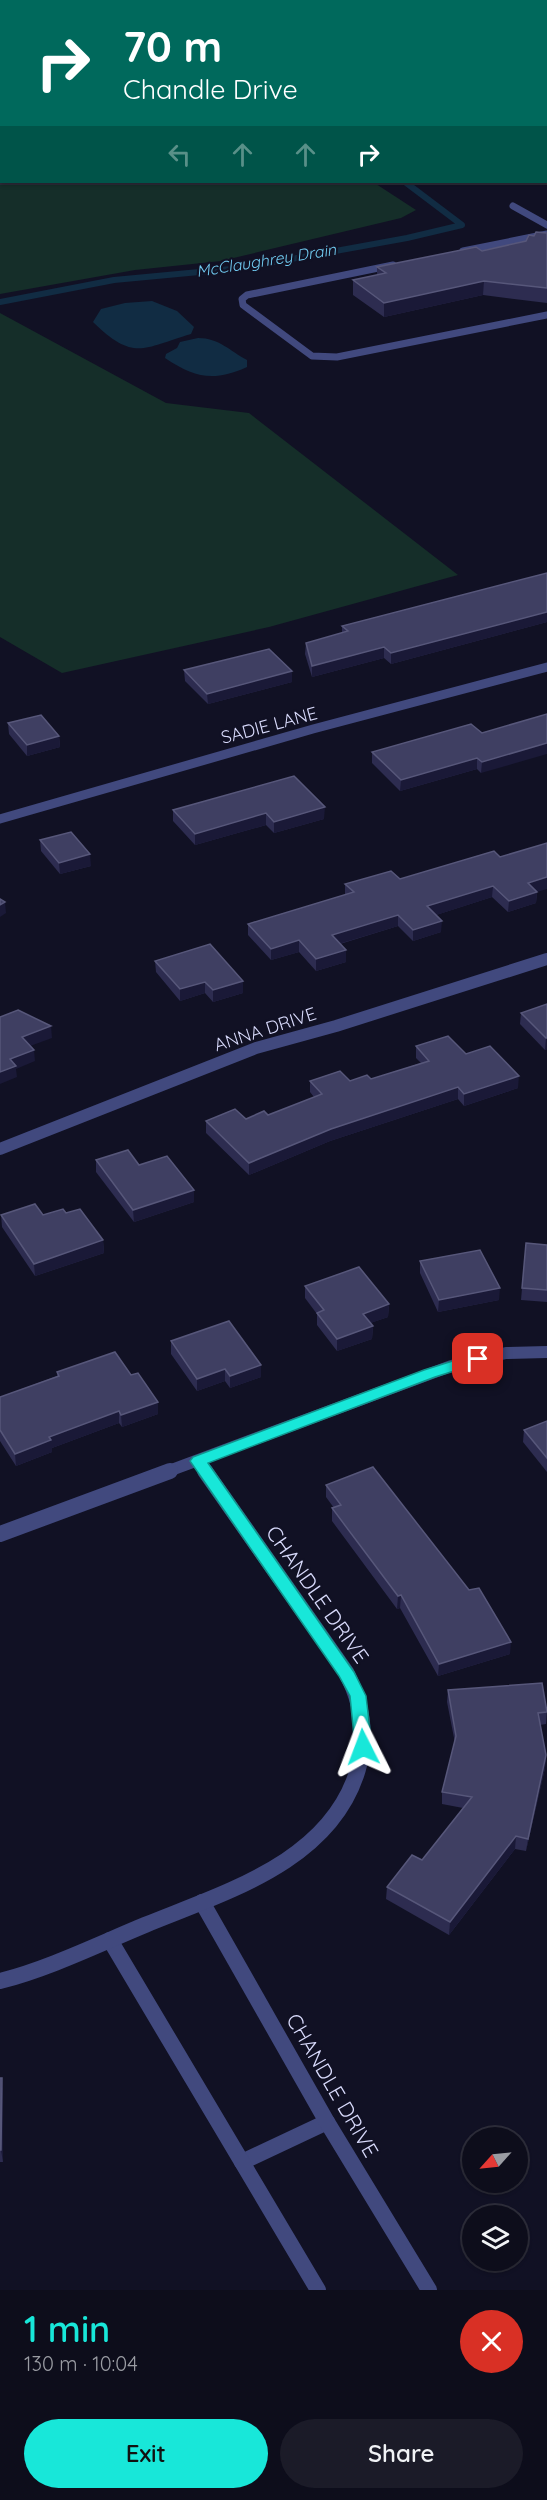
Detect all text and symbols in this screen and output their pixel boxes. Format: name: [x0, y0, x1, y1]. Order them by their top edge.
text: 70 m: [123, 20, 222, 73]
icon: right: [24, 24, 102, 102]
text: Chandle Drive: [123, 72, 298, 106]
icon: left: [163, 138, 196, 171]
icon: ahead: [226, 138, 259, 171]
icon: ahead: [289, 138, 322, 171]
icon: right: [352, 138, 385, 171]
water label: McClaughrey Drain: [195, 239, 338, 281]
street label: SADIE LANE: [218, 701, 320, 749]
street label: ANNA DRIVE: [211, 1002, 319, 1056]
pin: [452, 1333, 503, 1384]
icon: arrive: [461, 1342, 494, 1375]
street label: CHANDLE DRIVE: [261, 1520, 375, 1668]
position arrow: [331, 1715, 395, 1779]
street label: CHANDLE DRIVE: [281, 2008, 385, 2162]
north arrow: [462, 2127, 528, 2193]
map controls: [462, 2127, 528, 2271]
button: layers: [462, 2205, 528, 2271]
text: 1 min: [24, 2306, 110, 2351]
button: close: [460, 2310, 523, 2373]
text: 130 m · 10:04: [24, 2351, 138, 2376]
button: Exit: [24, 2419, 268, 2488]
button: Share: [280, 2419, 523, 2488]

